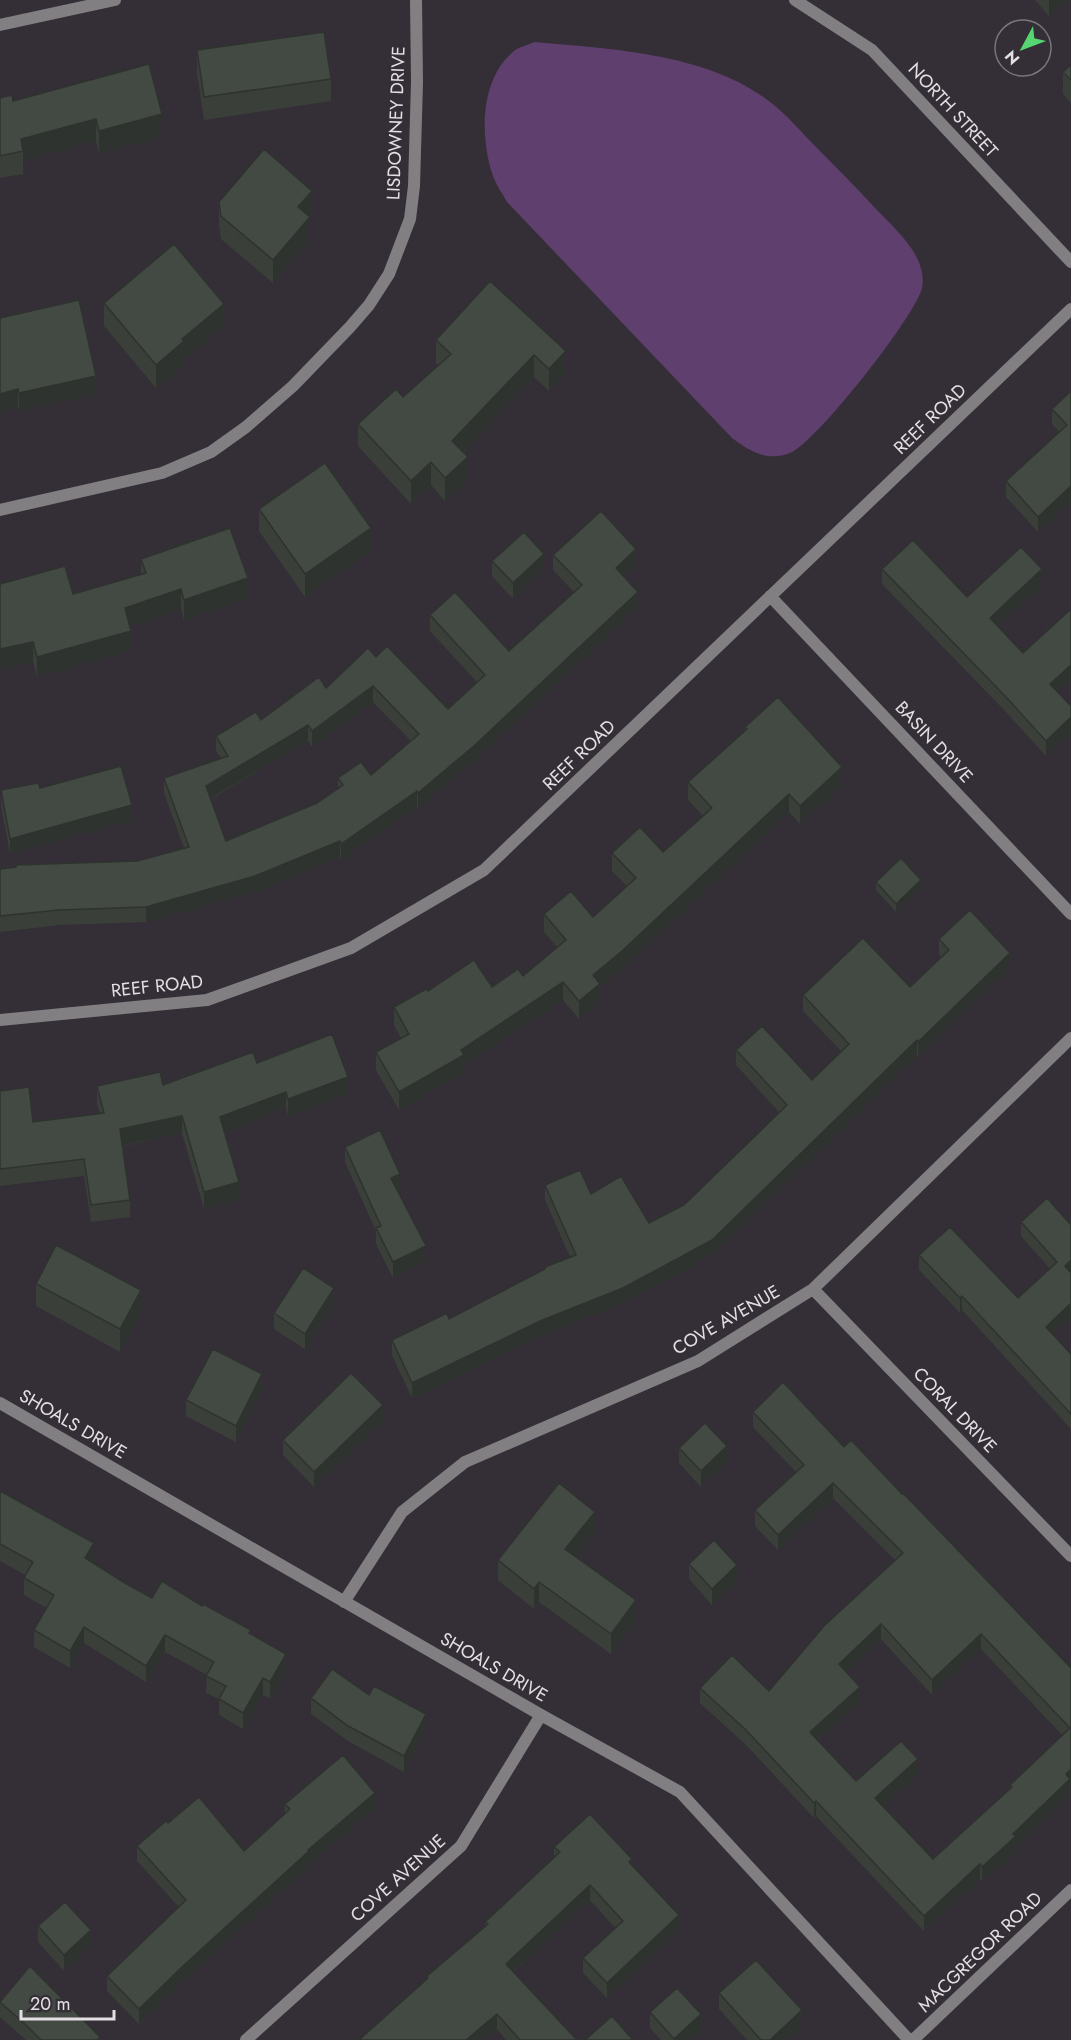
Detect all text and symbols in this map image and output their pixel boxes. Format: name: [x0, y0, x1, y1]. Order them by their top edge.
north arrow: [993, 18, 1053, 78]
text: N: [999, 45, 1025, 70]
street label: LISDOWNEY DRIVE: [380, 46, 412, 200]
street label: NORTH STREET: [902, 57, 1004, 164]
street label: REEF ROAD: [888, 378, 972, 460]
street label: BASIN DRIVE: [889, 695, 979, 789]
street label: REEF ROAD: [537, 714, 621, 796]
street label: REEF ROAD: [110, 968, 204, 1004]
street label: COVE AVENUE: [667, 1279, 785, 1361]
street label: CORAL DRIVE: [907, 1361, 1003, 1459]
street label: SHOALS DRIVE: [14, 1383, 132, 1465]
street label: SHOALS DRIVE: [435, 1626, 553, 1708]
street label: COVE AVENUE: [345, 1828, 451, 1928]
street label: MACGREGOR ROAD: [912, 1886, 1048, 2018]
scale bar: [21, 1983, 114, 2021]
text: 20 m: [30, 1991, 70, 2017]

